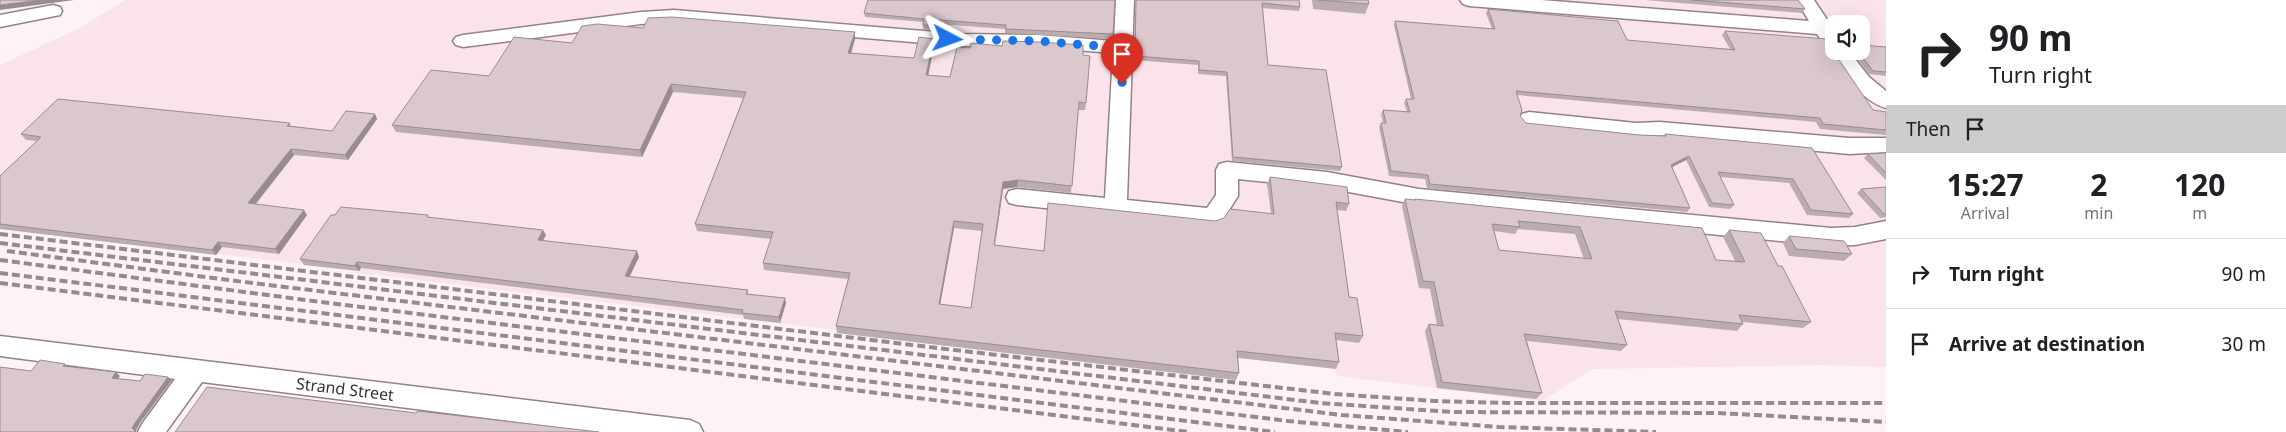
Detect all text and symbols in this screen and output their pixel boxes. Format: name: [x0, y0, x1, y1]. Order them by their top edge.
position arrow: [921, 12, 973, 64]
text: 90 m: [1989, 14, 2072, 61]
map controls: [1825, 15, 1870, 60]
button: sound: [1825, 15, 1870, 60]
icon: right: [1906, 20, 1971, 85]
pin: [1101, 33, 1143, 84]
icon: arrive: [1108, 40, 1136, 68]
text: Turn right: [1989, 59, 2092, 89]
icon: arrive: [1961, 115, 1989, 143]
text: Then: [1906, 116, 1951, 142]
text: 15:27: [1947, 164, 2024, 205]
text: 2: [2090, 164, 2107, 205]
text: 120: [2174, 164, 2225, 205]
text: Arrival: [1961, 202, 2010, 224]
text: min: [2084, 202, 2113, 224]
text: m: [2192, 202, 2207, 224]
icon: right: [1906, 260, 1934, 288]
text: Turn right: [1949, 261, 2044, 287]
text: 90 m: [2222, 261, 2266, 287]
icon: arrive: [1906, 330, 1934, 358]
text: Arrive at destination: [1949, 331, 2145, 357]
text: 30 m: [2222, 331, 2266, 357]
street label: Strand Street: [295, 372, 395, 406]

